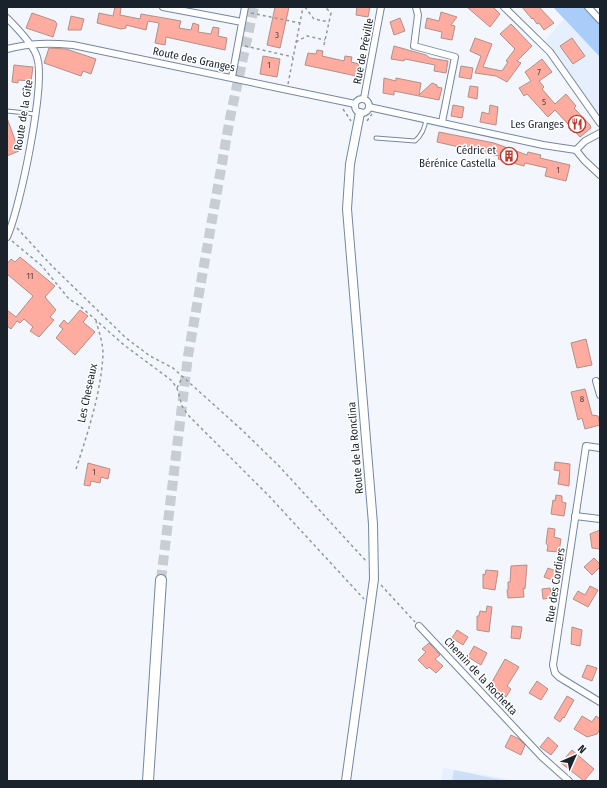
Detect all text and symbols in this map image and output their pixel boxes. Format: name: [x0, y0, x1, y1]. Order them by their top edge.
street label: Rue de Préville: [351, 17, 376, 85]
house number: 3: [275, 30, 279, 40]
street label: Route des Granges: [152, 44, 236, 75]
house number: 1: [267, 60, 271, 70]
house number: 7: [537, 67, 541, 77]
street label: Route de la Gîte: [11, 79, 36, 151]
house number: 5: [542, 97, 546, 107]
restaurant icon: Les Granges: [567, 114, 587, 134]
place label: Les Granges: [511, 118, 564, 131]
place label: Cédric et Bérénice Castella: [419, 144, 496, 170]
building icon: Cédric et Bérénice Castella: [499, 146, 519, 166]
house number: 1: [556, 165, 560, 175]
house number: 11: [27, 271, 33, 281]
street label: Les Cheseaux: [75, 362, 100, 424]
house number: 8: [580, 394, 585, 404]
street label: Route de la Ronclina: [345, 401, 366, 495]
house number: 1: [92, 467, 96, 477]
street label: Rue des Cordiers: [543, 546, 568, 623]
street label: Chemin de la Rochetta: [441, 635, 520, 718]
north arrow: [555, 736, 595, 776]
text: N: [575, 742, 589, 756]

